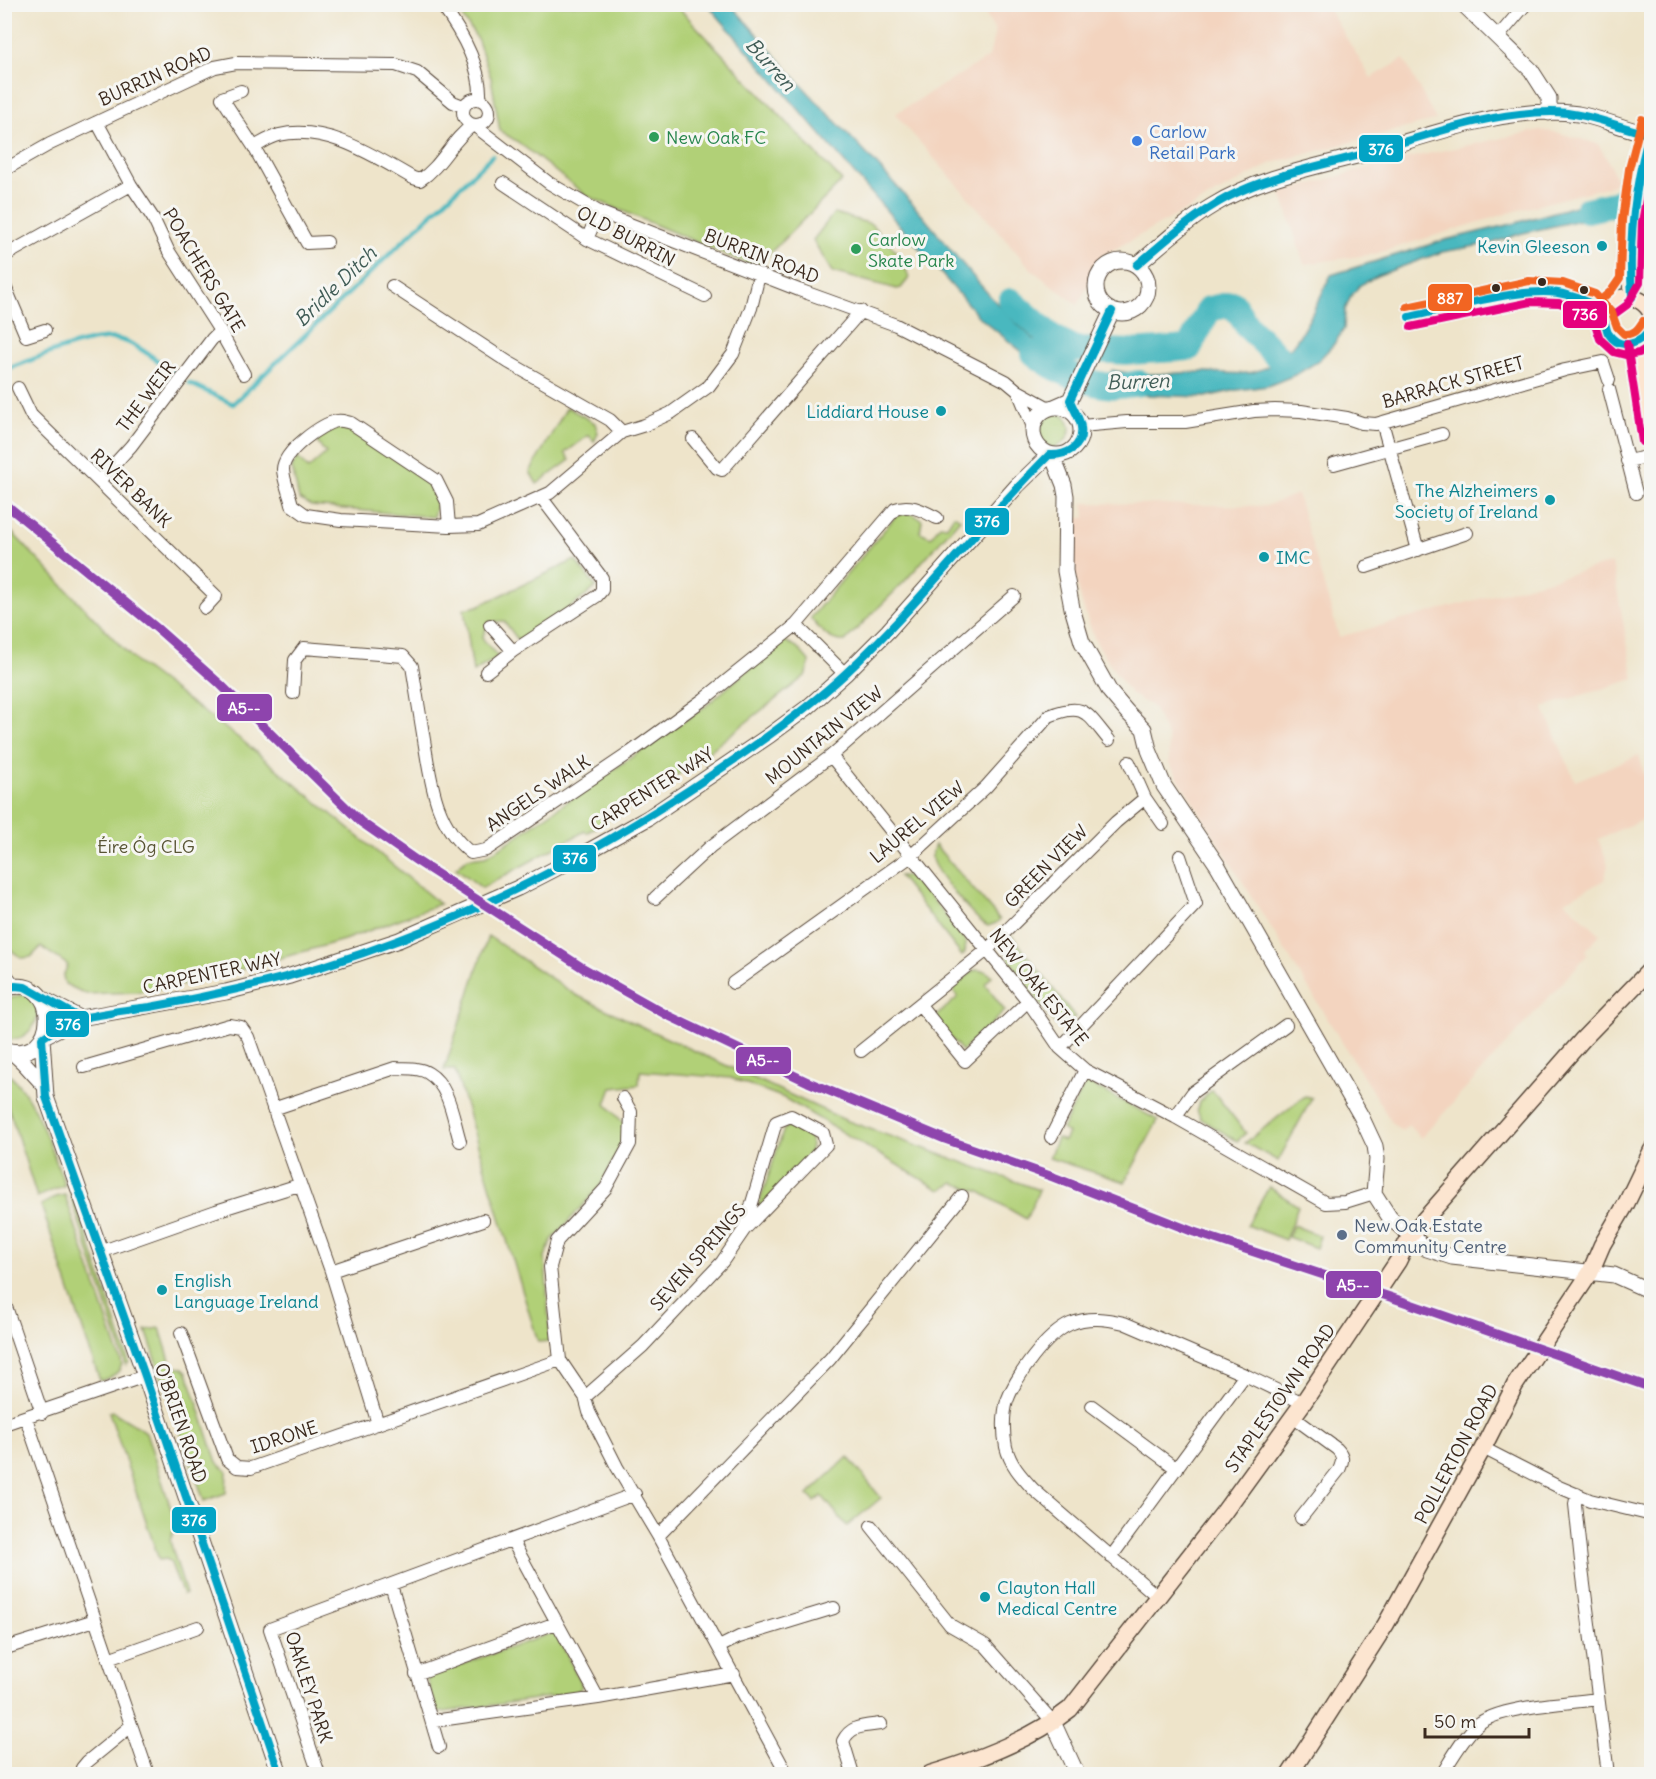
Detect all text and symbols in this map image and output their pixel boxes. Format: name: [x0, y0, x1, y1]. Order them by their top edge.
water label: Burren: [741, 32, 802, 96]
street label: BURRIN ROAD: [95, 41, 215, 111]
place label: Carlow Retail Park: [1149, 120, 1236, 164]
place label: New Oak FC: [666, 126, 766, 149]
marker: New Oak FC: [647, 130, 661, 144]
marker: Carlow Retail Park: [1130, 134, 1144, 148]
line badge: 376: [1358, 134, 1404, 163]
text: 376: [1368, 139, 1394, 159]
street label: OLD BURRIN: [573, 200, 679, 272]
street label: POACHERS GATE: [158, 204, 250, 336]
street label: BURRIN ROAD: [701, 224, 823, 288]
place label: Carlow Skate Park: [868, 228, 954, 272]
place label: Kevin Gleeson: [1477, 235, 1590, 258]
marker: Kevin Gleeson: [1595, 239, 1609, 253]
water label: Bridle Ditch: [289, 240, 382, 331]
marker: Carlow Skate Park: [849, 242, 863, 256]
unlabelled marker: [1536, 276, 1548, 288]
unlabelled marker: [1490, 282, 1502, 294]
line badge: 887: [1427, 283, 1473, 312]
unlabelled marker: [1578, 284, 1590, 296]
text: 887: [1437, 288, 1463, 308]
line badge: 736: [1562, 300, 1608, 329]
text: 736: [1572, 304, 1598, 324]
street label: BARRACK STREET: [1379, 351, 1527, 413]
street label: THE WEIR: [112, 356, 180, 436]
water label: Burren: [1106, 367, 1170, 395]
place label: Liddiard House: [806, 400, 929, 423]
marker: Liddiard House: [934, 404, 948, 418]
street label: RIVER BANK: [86, 444, 176, 532]
place label: The Alzheimers Society of Ireland: [1395, 479, 1538, 523]
marker: The Alzheimers Society of Ireland: [1543, 493, 1557, 507]
line badge: 376: [964, 507, 1010, 536]
text: 376: [974, 511, 1000, 531]
place label: IMC: [1276, 546, 1310, 569]
marker: IMC: [1257, 550, 1271, 564]
street label: MOUNTAIN VIEW: [761, 681, 887, 789]
line badge: A5--: [216, 693, 273, 722]
text: A5--: [227, 698, 261, 718]
street label: CARPENTER WAY: [586, 742, 718, 836]
street label: ANGELS WALK: [482, 750, 594, 836]
street label: LAUREL VIEW: [865, 776, 969, 868]
street label: GREEN VIEW: [1000, 820, 1092, 912]
park label: Éire Óg CLG: [97, 835, 195, 858]
line badge: 376: [552, 844, 597, 873]
text: 376: [562, 848, 588, 868]
street label: NEW OAK ESTATE: [985, 924, 1093, 1050]
street label: CARPENTER WAY: [141, 947, 283, 999]
line badge: 376: [45, 1010, 90, 1038]
text: 376: [55, 1014, 81, 1034]
line badge: A5--: [735, 1046, 792, 1075]
text: A5--: [746, 1050, 780, 1070]
street label: SEVEN SPRINGS: [645, 1199, 751, 1315]
place label: New Oak Estate Community Centre: [1354, 1214, 1507, 1258]
marker: New Oak Estate Community Centre: [1335, 1228, 1349, 1242]
place label: English Language Ireland: [174, 1269, 319, 1313]
line badge: A5--: [1325, 1270, 1382, 1299]
text: A5--: [1336, 1275, 1370, 1295]
marker: English Language Ireland: [155, 1283, 169, 1297]
street label: STAPLESTOWN ROAD: [1220, 1319, 1340, 1477]
street label: O'BRIEN ROAD: [150, 1360, 212, 1486]
street label: POLLERTON ROAD: [1409, 1380, 1503, 1528]
street label: IDRONE: [248, 1415, 320, 1459]
line badge: 376: [171, 1506, 217, 1534]
text: 376: [181, 1510, 207, 1530]
place label: Clayton Hall Medical Centre: [997, 1576, 1117, 1620]
marker: Clayton Hall Medical Centre: [978, 1590, 992, 1604]
street label: OAKLEY PARK: [280, 1628, 338, 1746]
scale bar: [1425, 1701, 1528, 1739]
text: 50 m: [1434, 1710, 1476, 1733]

